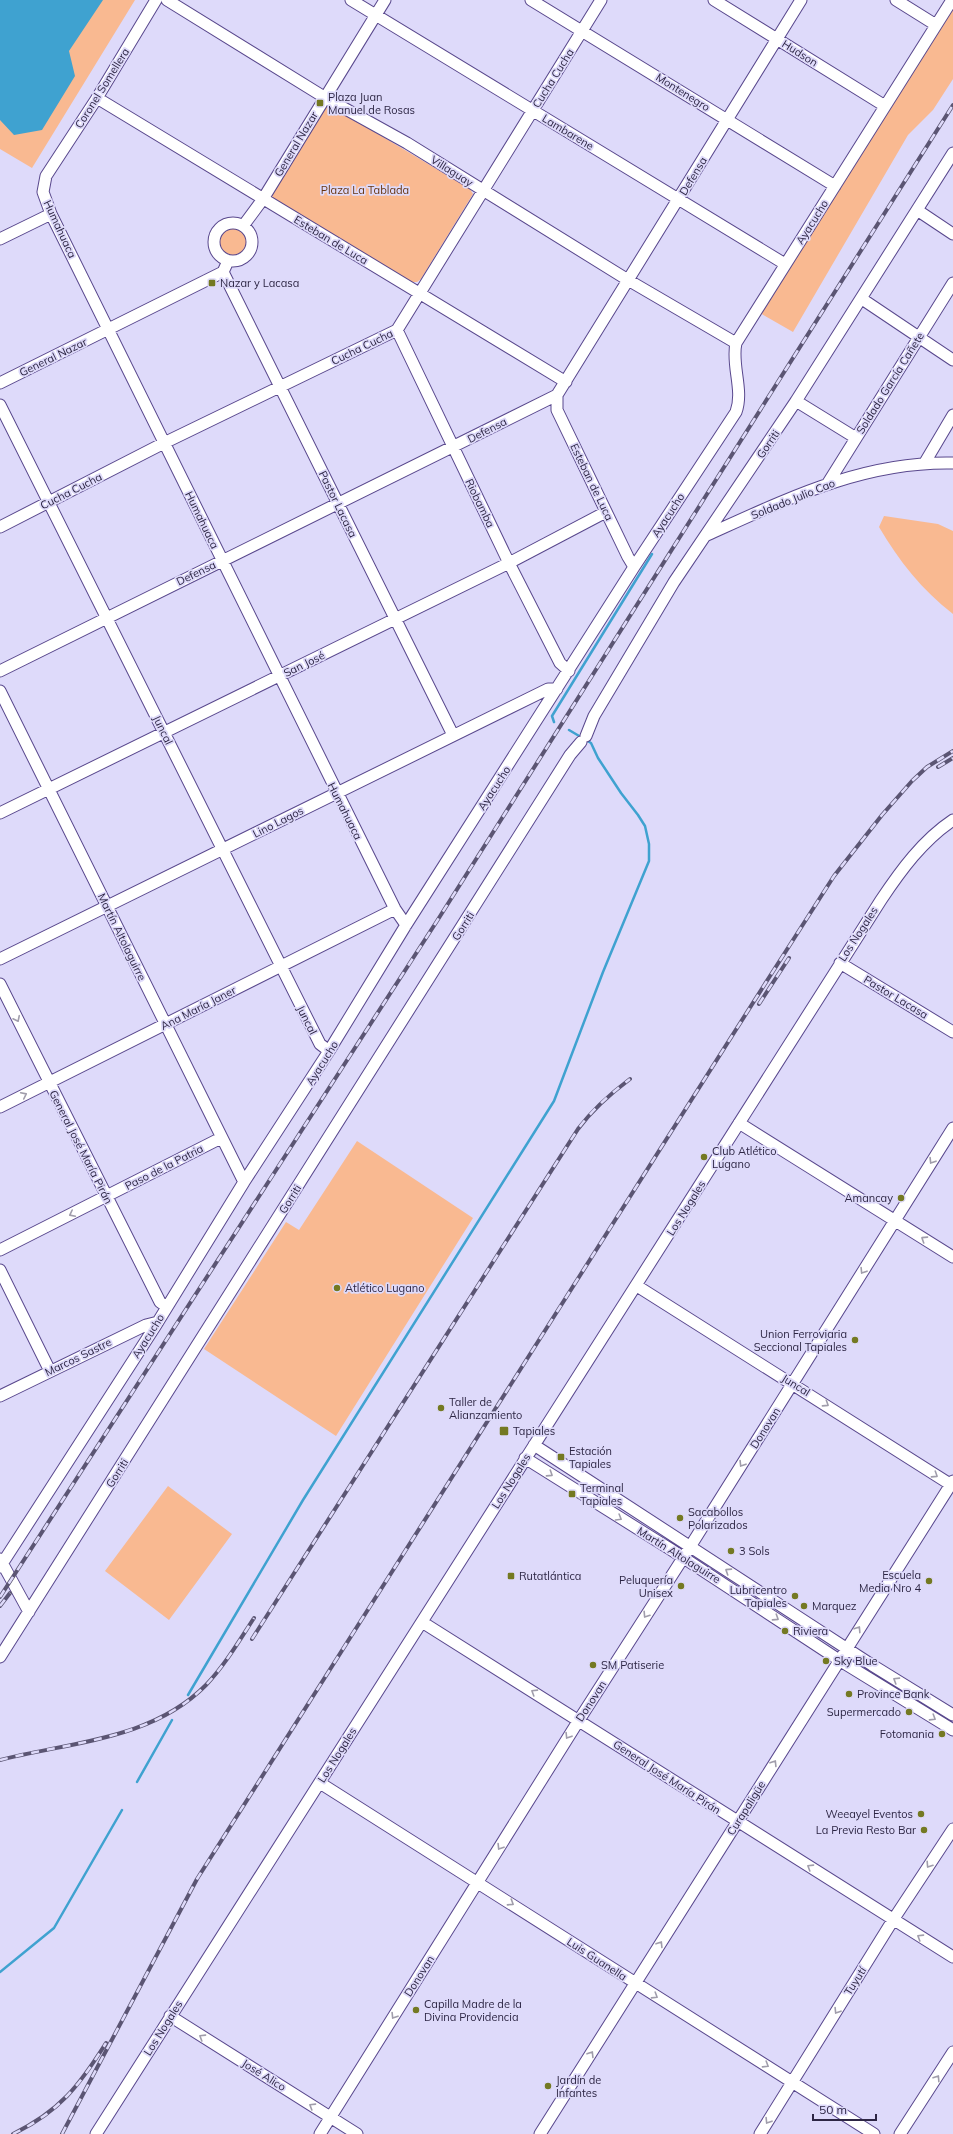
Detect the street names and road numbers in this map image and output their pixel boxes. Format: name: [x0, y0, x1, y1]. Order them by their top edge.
street label: Hudson: [780, 37, 820, 69]
street label: Coronel Somellera: [72, 45, 132, 131]
street label: Cucha Cucha: [529, 46, 577, 110]
street label: Montenegro: [653, 70, 713, 114]
street label: General Nazar: [271, 109, 321, 179]
street label: Lambarene: [540, 111, 596, 153]
street label: Villaguay: [428, 152, 476, 190]
street label: Defensa: [676, 154, 710, 198]
street label: Ayacucho: [793, 197, 831, 247]
street label: Humahuaca: [40, 198, 80, 260]
street label: Esteban de Luca: [291, 212, 371, 268]
street label: Cucha Cucha: [329, 326, 395, 368]
street label: Soldado García Cañete: [853, 330, 927, 436]
street label: General Nazar: [17, 335, 89, 379]
street label: Defensa: [465, 414, 509, 446]
street label: Gorriti: [753, 427, 783, 461]
street label: Esteban de Luca: [567, 441, 617, 523]
street label: Pastor Lacasa: [316, 468, 360, 540]
street label: Cucha Cucha: [38, 469, 104, 513]
street label: Riobamba: [462, 476, 498, 530]
street label: Soldado Julio Cao: [749, 476, 837, 522]
street label: Humahuaca: [182, 489, 222, 551]
street label: Ayacucho: [648, 490, 688, 540]
street label: Defensa: [174, 557, 218, 589]
street label: San José: [281, 648, 327, 680]
street label: Juncal: [150, 713, 176, 747]
street label: Ayacucho: [474, 763, 514, 813]
street label: Humahuaca: [325, 780, 365, 842]
street label: Lino Lagos: [250, 803, 306, 841]
street label: Martín Altolaguirre: [95, 891, 149, 983]
street label: Los Nogales: [835, 904, 881, 964]
street label: Gorriti: [449, 909, 477, 943]
street label: Pastor Lacasa: [861, 972, 931, 1022]
street label: Ana María Janer: [158, 983, 238, 1033]
street label: Juncal: [294, 1003, 320, 1037]
street label: Ayacucho: [303, 1038, 341, 1088]
street label: General José María Pirán: [46, 1088, 116, 1206]
street label: Paso de la Patria: [122, 1141, 206, 1193]
street label: Los Nogales: [664, 1178, 708, 1238]
street label: Gorriti: [276, 1182, 304, 1216]
street label: Ayacucho: [129, 1311, 167, 1361]
street label: Marcos Sastre: [42, 1335, 114, 1379]
street label: Juncal: [779, 1371, 813, 1399]
street label: Donovan: [747, 1405, 783, 1451]
street label: Los Nogales: [489, 1451, 533, 1511]
street label: Gorriti: [103, 1456, 131, 1490]
street label: Martín Altolaguirre: [635, 1524, 723, 1586]
street label: Donovan: [573, 1678, 609, 1724]
street label: Los Nogales: [315, 1725, 359, 1785]
street label: General José María Pirán: [611, 1737, 723, 1817]
street label: Curapaligüe: [724, 1778, 768, 1838]
street label: Luis Guanella: [564, 1934, 630, 1984]
street label: Donovan: [401, 1953, 437, 1999]
street label: Tuyutí: [841, 1963, 870, 1998]
street label: Los Nogales: [141, 1998, 185, 2058]
street label: José Alico: [239, 2056, 289, 2094]

